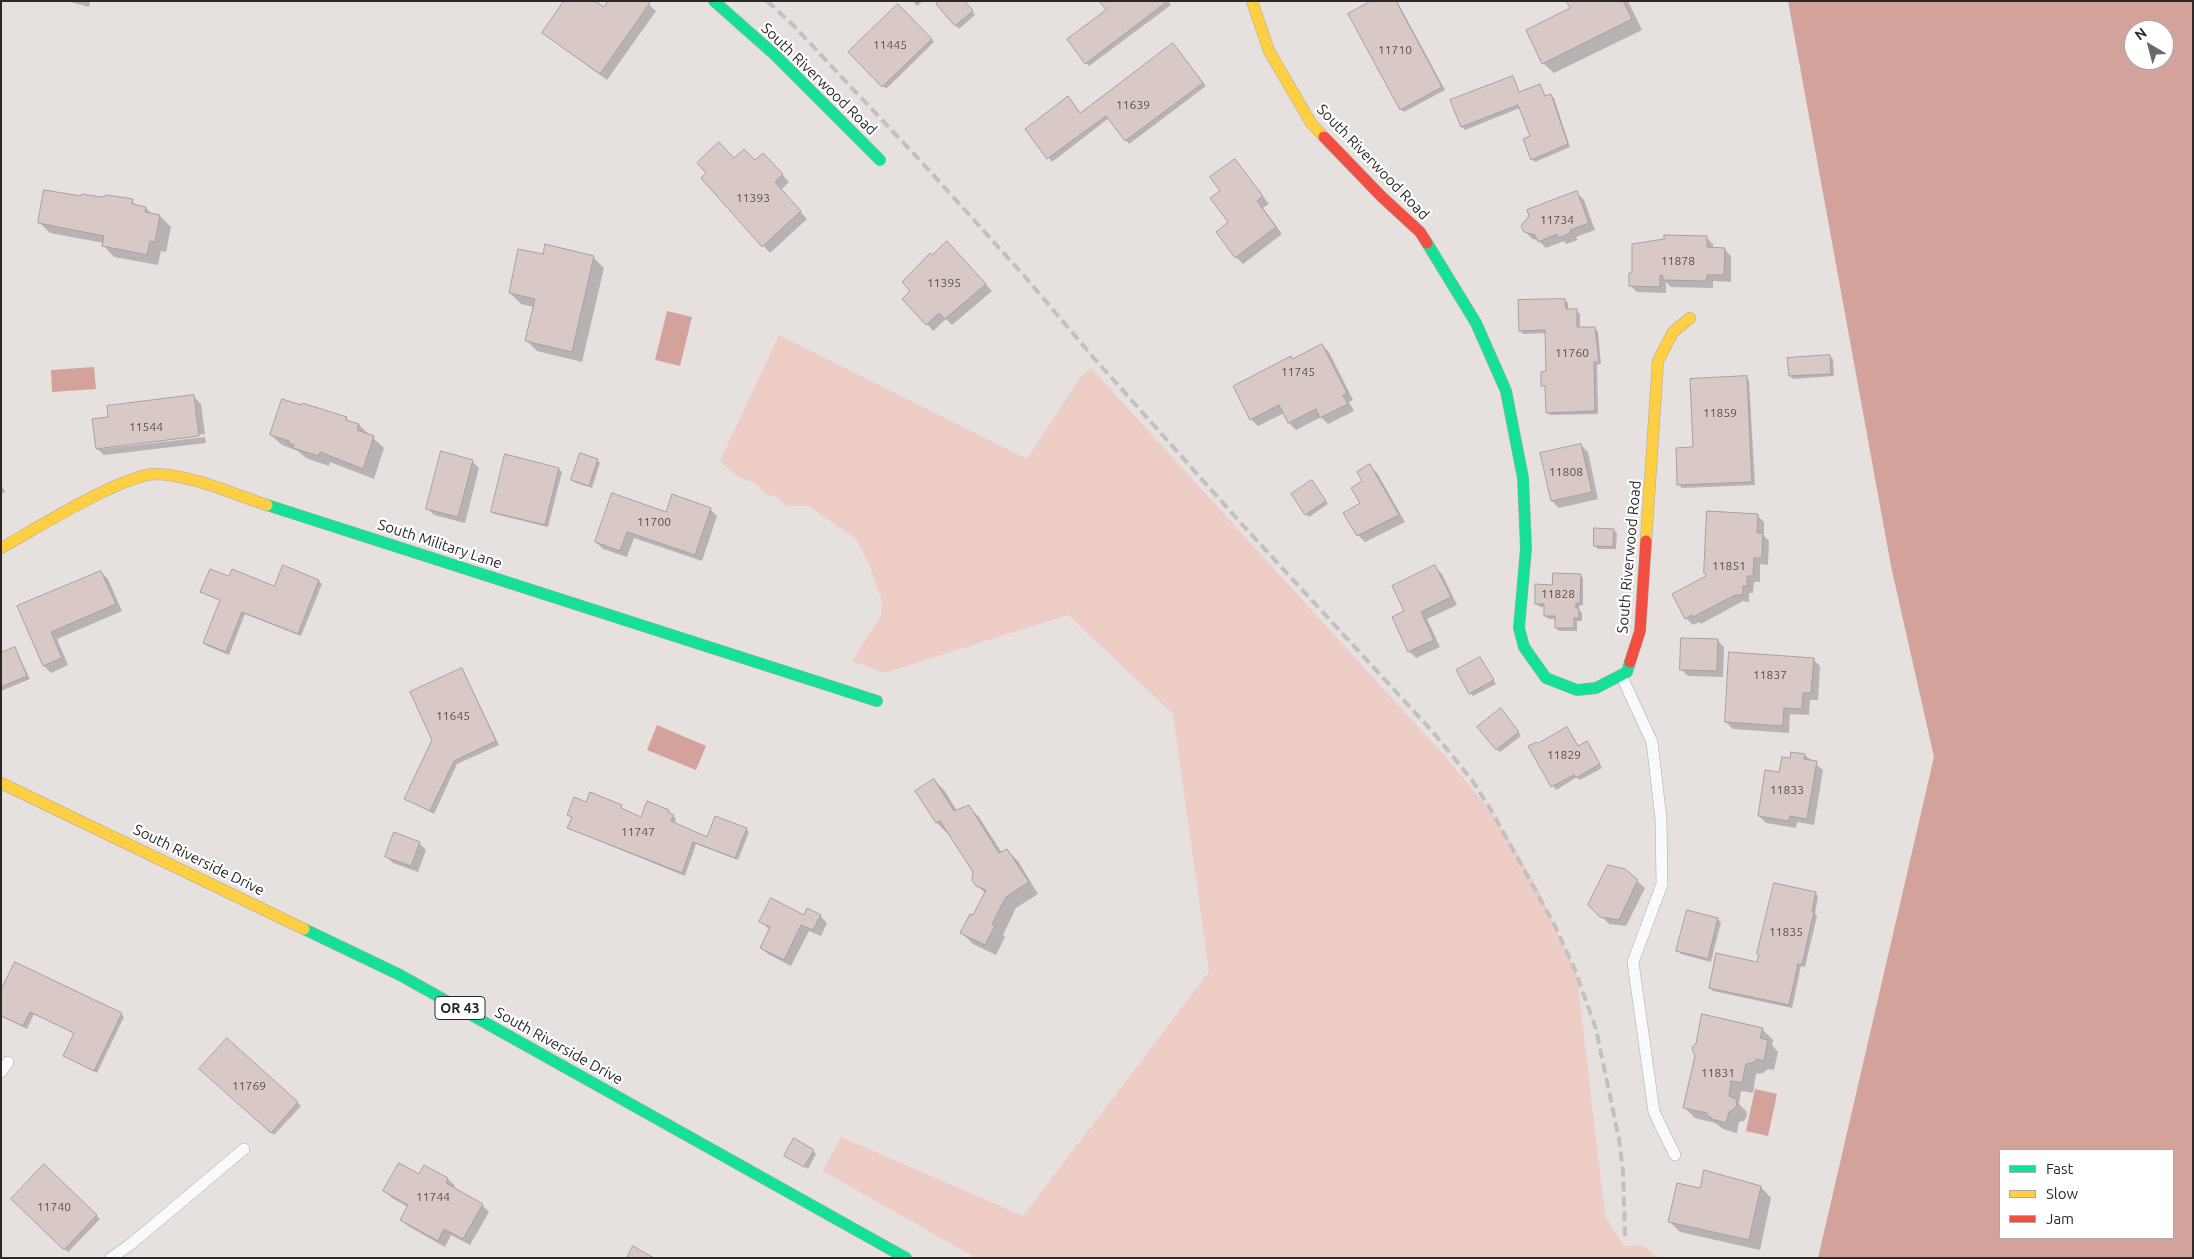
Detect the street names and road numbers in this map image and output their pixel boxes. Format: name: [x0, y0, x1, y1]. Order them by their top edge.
street label: South Riverwood Road: [758, 19, 880, 139]
street label: South Riverwood Road: [1313, 101, 1433, 223]
street label: South Riverwood Road: [1613, 480, 1645, 634]
street label: South Military Lane: [375, 515, 505, 573]
street label: South Riverside Drive: [131, 820, 267, 900]
road number: OR 43: [435, 996, 485, 1020]
street label: South Riverside Drive: [492, 1003, 626, 1089]

